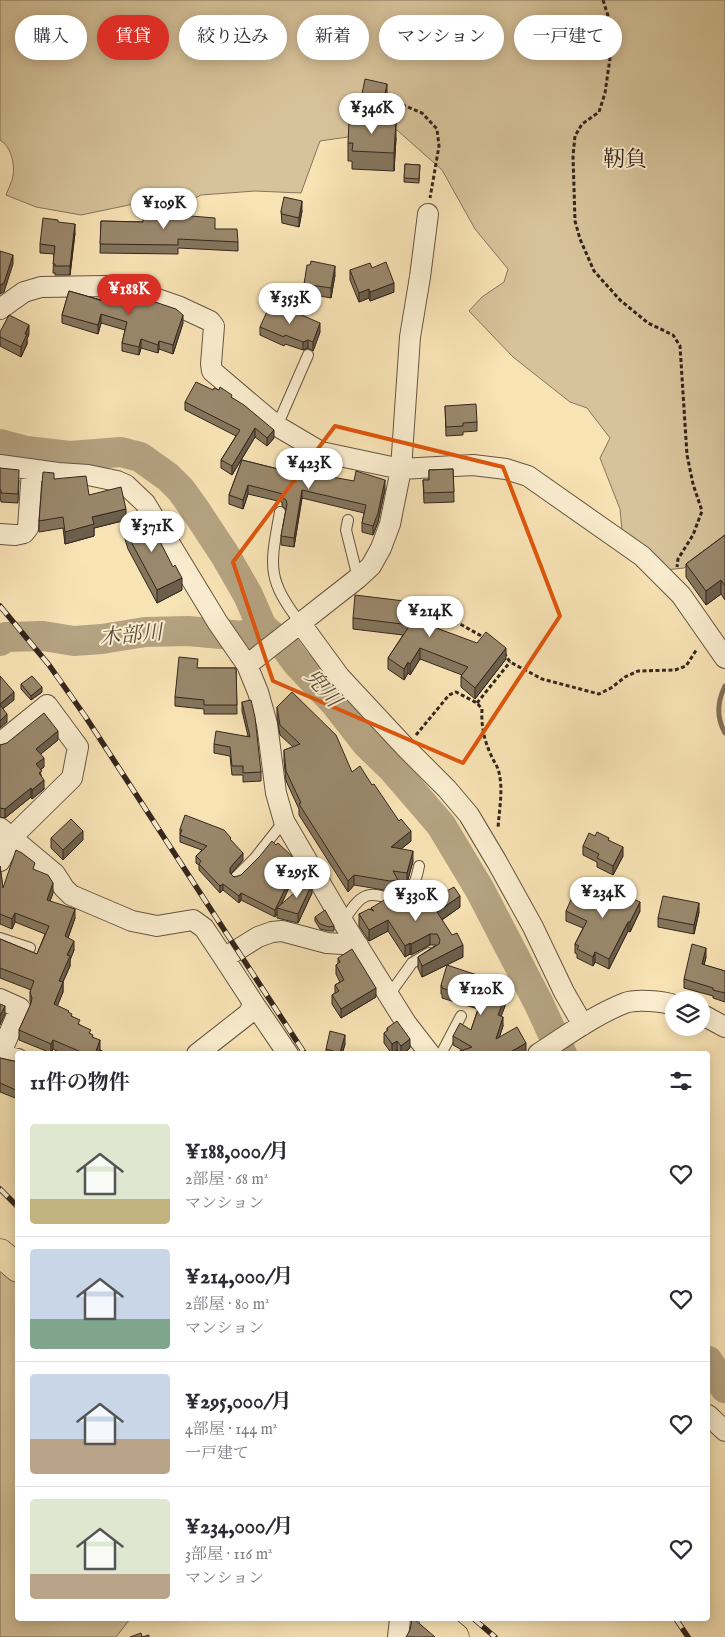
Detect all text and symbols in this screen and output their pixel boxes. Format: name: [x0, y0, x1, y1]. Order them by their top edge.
chip: 購入: [15, 15, 87, 60]
chip: 賃貸: [97, 15, 169, 60]
chip: 絞り込み: [179, 15, 287, 60]
chip: 新着: [297, 15, 369, 60]
chip: マンション: [379, 15, 504, 60]
chip: 一戸建て: [514, 15, 622, 60]
pin: ¥346K: [337, 92, 407, 135]
text: ¥346K: [350, 99, 394, 119]
district label: 靭負: [603, 146, 647, 174]
pin: ¥109K: [129, 188, 199, 230]
text: ¥109K: [142, 194, 186, 214]
pin: ¥188K: [94, 274, 164, 316]
text: ¥188K: [108, 280, 150, 300]
pin: ¥353K: [255, 282, 325, 325]
text: ¥353K: [270, 289, 310, 309]
pin: ¥423K: [274, 448, 344, 490]
text: ¥423K: [287, 454, 331, 474]
pin: ¥371K: [117, 510, 187, 553]
text: ¥371K: [131, 517, 173, 537]
pin: ¥214K: [395, 596, 465, 638]
text: ¥214K: [408, 602, 452, 622]
water label: 木部川: [98, 620, 166, 652]
water label: 兜川: [298, 664, 347, 715]
pin: ¥295K: [262, 856, 332, 899]
text: ¥295K: [275, 863, 319, 883]
pin: ¥234K: [568, 876, 638, 919]
pin: ¥330K: [381, 880, 451, 922]
text: ¥234K: [581, 883, 625, 903]
text: ¥330K: [394, 886, 438, 906]
pin: ¥120K: [446, 974, 516, 1016]
text: ¥120K: [459, 980, 503, 1000]
map controls: [665, 991, 710, 1036]
button: layers: [665, 991, 710, 1036]
icon: filters: [667, 1067, 695, 1095]
text: 11件の物件: [30, 1070, 130, 1097]
text: ¥188,000/月: [185, 1139, 289, 1166]
icon: home: [70, 1144, 130, 1204]
icon: heart: [667, 1160, 695, 1188]
text: 2部屋 · 68 m²: [185, 1170, 268, 1190]
text: マンション: [185, 1194, 264, 1214]
text: ¥214,000/月: [185, 1264, 294, 1291]
icon: home: [70, 1269, 130, 1329]
icon: heart: [667, 1285, 695, 1313]
text: 2部屋 · 80 m²: [185, 1295, 269, 1315]
text: マンション: [185, 1319, 264, 1339]
text: ¥295,000/月: [185, 1389, 292, 1416]
icon: home: [70, 1394, 130, 1454]
icon: heart: [667, 1410, 695, 1438]
text: 4部屋 · 144 m²: [185, 1420, 277, 1440]
text: 一戸建て: [185, 1444, 249, 1464]
text: ¥234,000/月: [185, 1514, 294, 1541]
icon: home: [70, 1519, 130, 1579]
icon: heart: [667, 1535, 695, 1563]
text: 3部屋 · 116 m²: [185, 1545, 272, 1565]
text: マンション: [185, 1569, 264, 1589]

